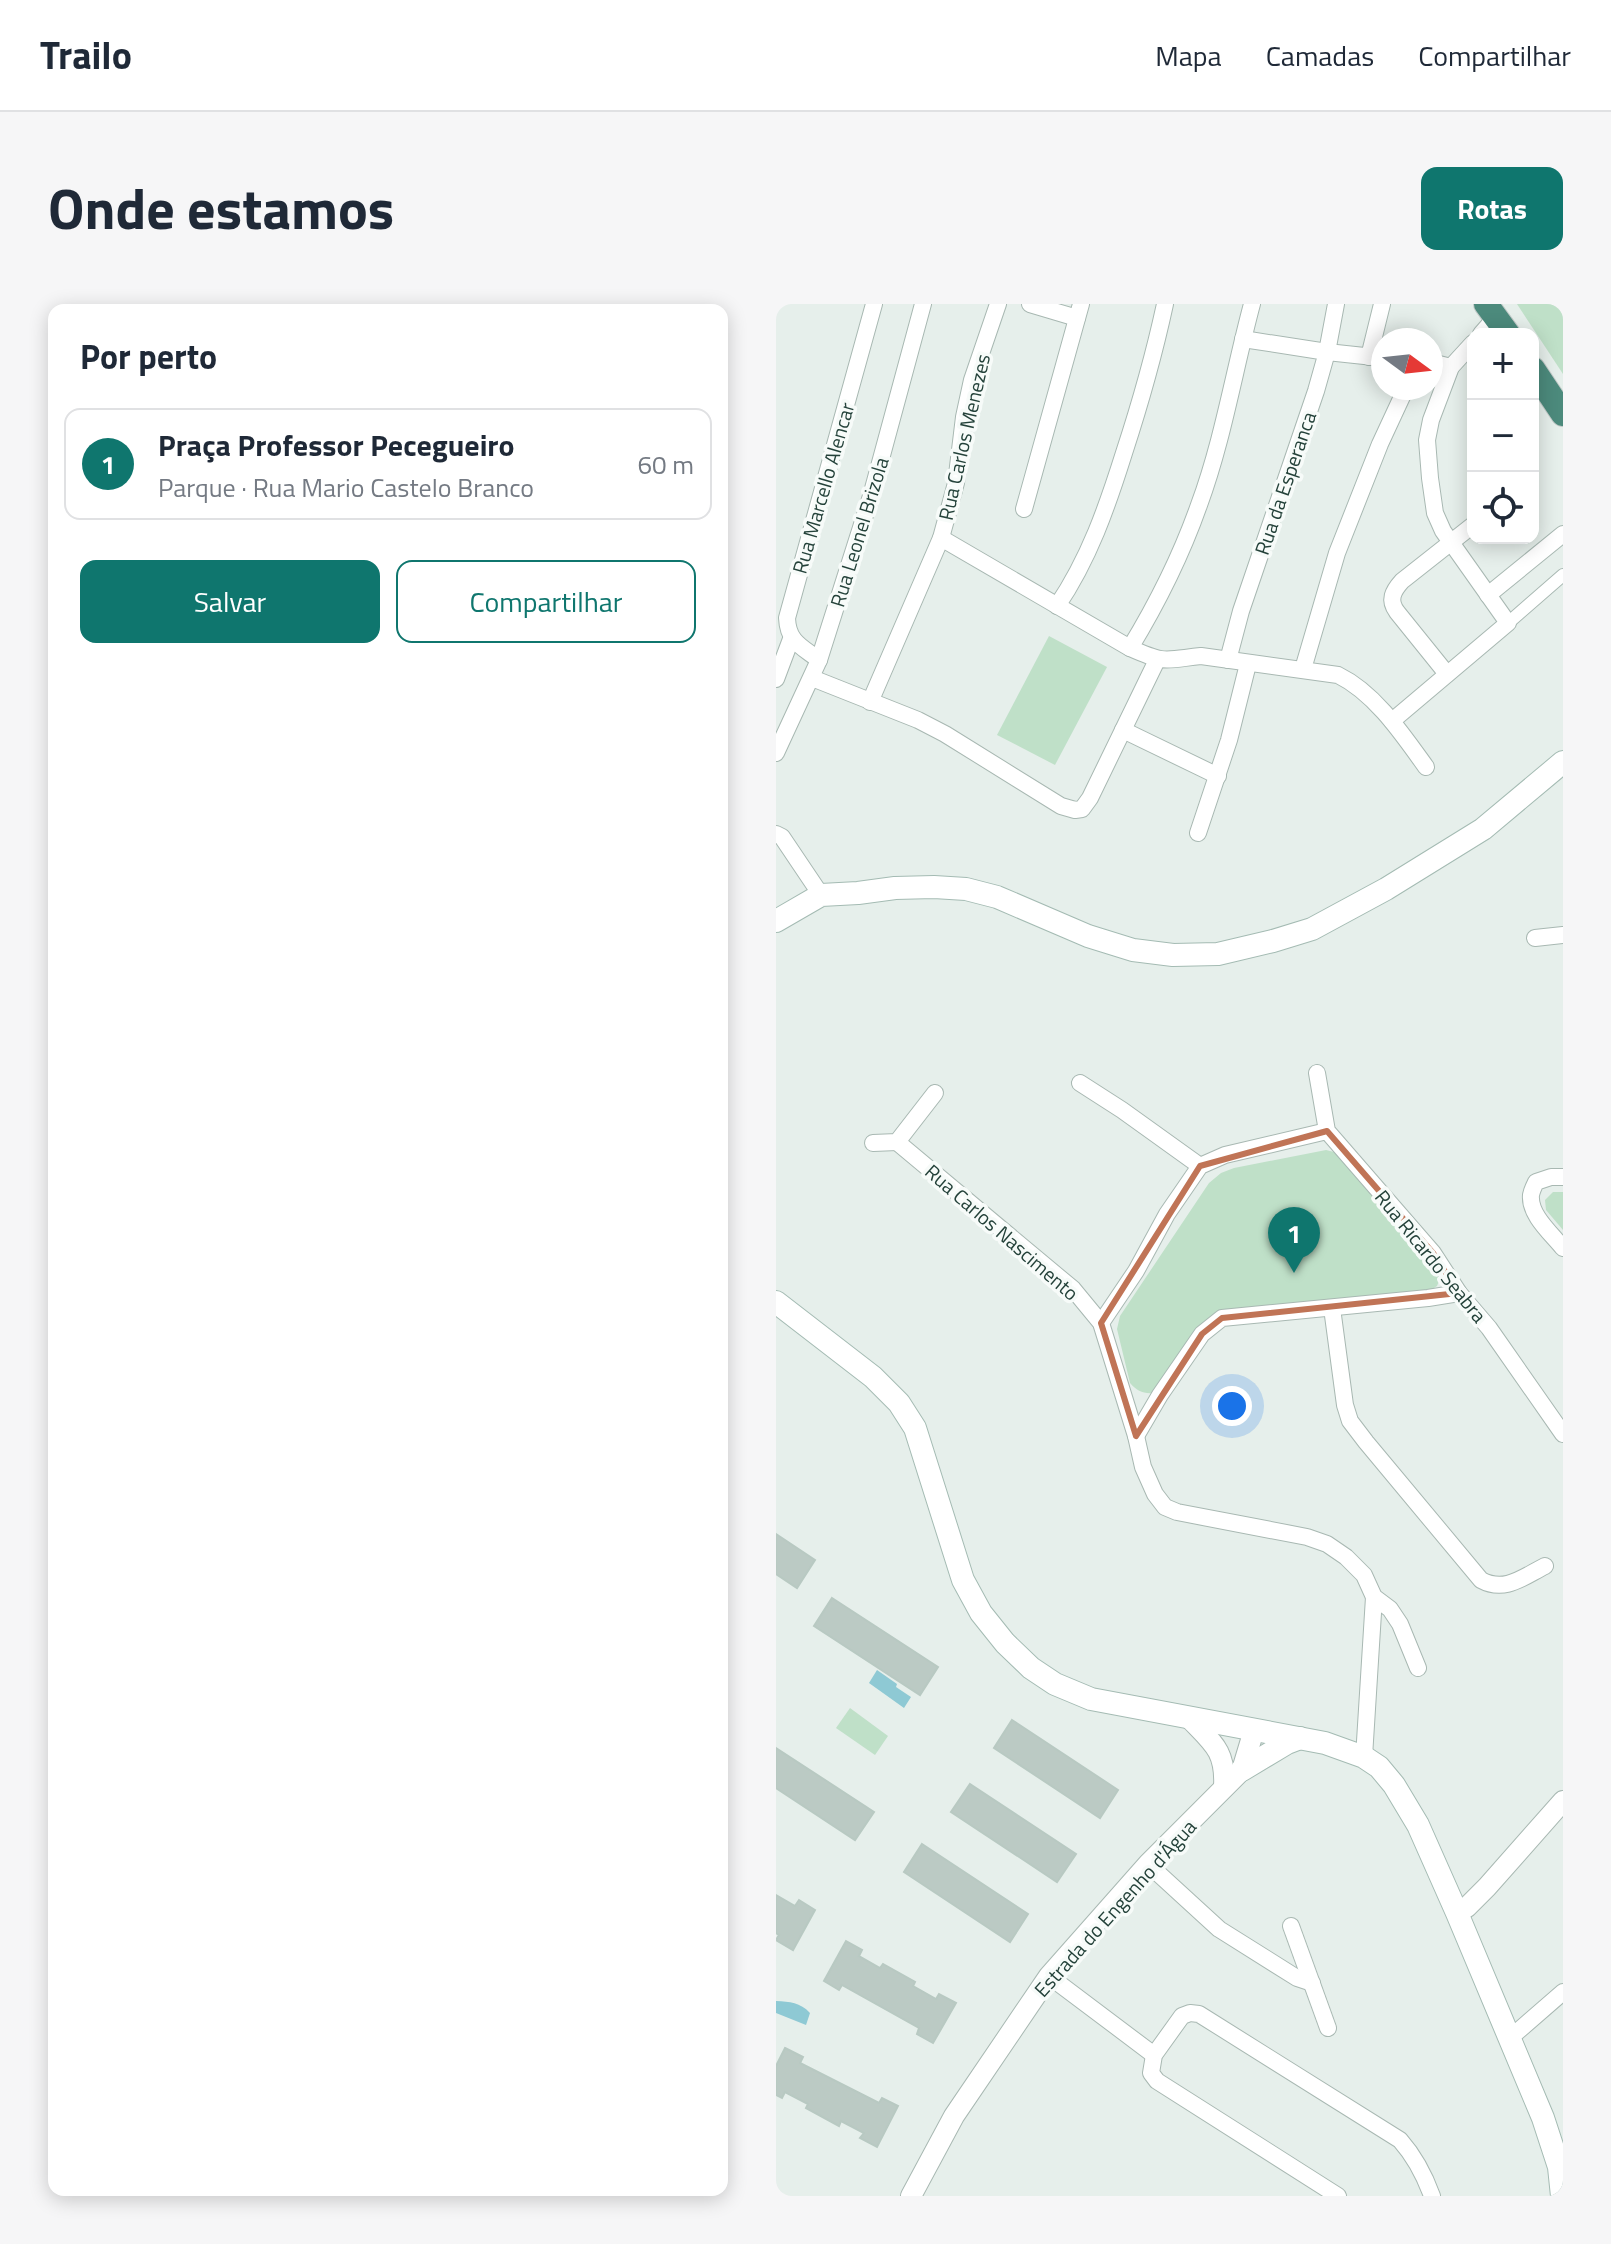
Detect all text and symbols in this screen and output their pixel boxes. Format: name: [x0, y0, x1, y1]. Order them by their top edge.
text: Trailo: [40, 26, 132, 84]
text: Mapa: [1155, 34, 1222, 77]
text: Camadas: [1266, 34, 1374, 77]
text: Compartilhar: [1418, 34, 1571, 77]
text: Onde estamos: [48, 166, 394, 251]
button: Rotas: [1421, 167, 1563, 250]
north arrow: [1371, 328, 1443, 400]
map controls: [1467, 328, 1539, 544]
button: +: [1467, 328, 1539, 400]
text: Por perto: [80, 330, 217, 382]
street label: Rua Carlos Menezes: [930, 351, 998, 523]
street label: Rua Marcello Alencar: [784, 399, 862, 577]
button: −: [1467, 400, 1539, 472]
street label: Rua da Esperanca: [1246, 407, 1324, 559]
text: Praça Professor Pecegueiro: [158, 422, 515, 468]
text: 1: [101, 445, 115, 484]
text: 60 m: [637, 445, 694, 484]
street label: Rua Leonel Brizola: [821, 453, 897, 611]
text: Parque · Rua Mario Castelo Branco: [158, 468, 534, 507]
button: locate: [1467, 472, 1539, 544]
button: Salvar: [80, 560, 380, 643]
button: Compartilhar: [396, 560, 696, 643]
street label: Rua Carlos Nascimento: [918, 1156, 1086, 1308]
street label: Rua Ricardo Seabra: [1368, 1183, 1494, 1329]
pin: 1: [1268, 1207, 1320, 1273]
your location: [1212, 1386, 1252, 1426]
street label: Estrada do Engenho d'Água: [1027, 1812, 1203, 2004]

